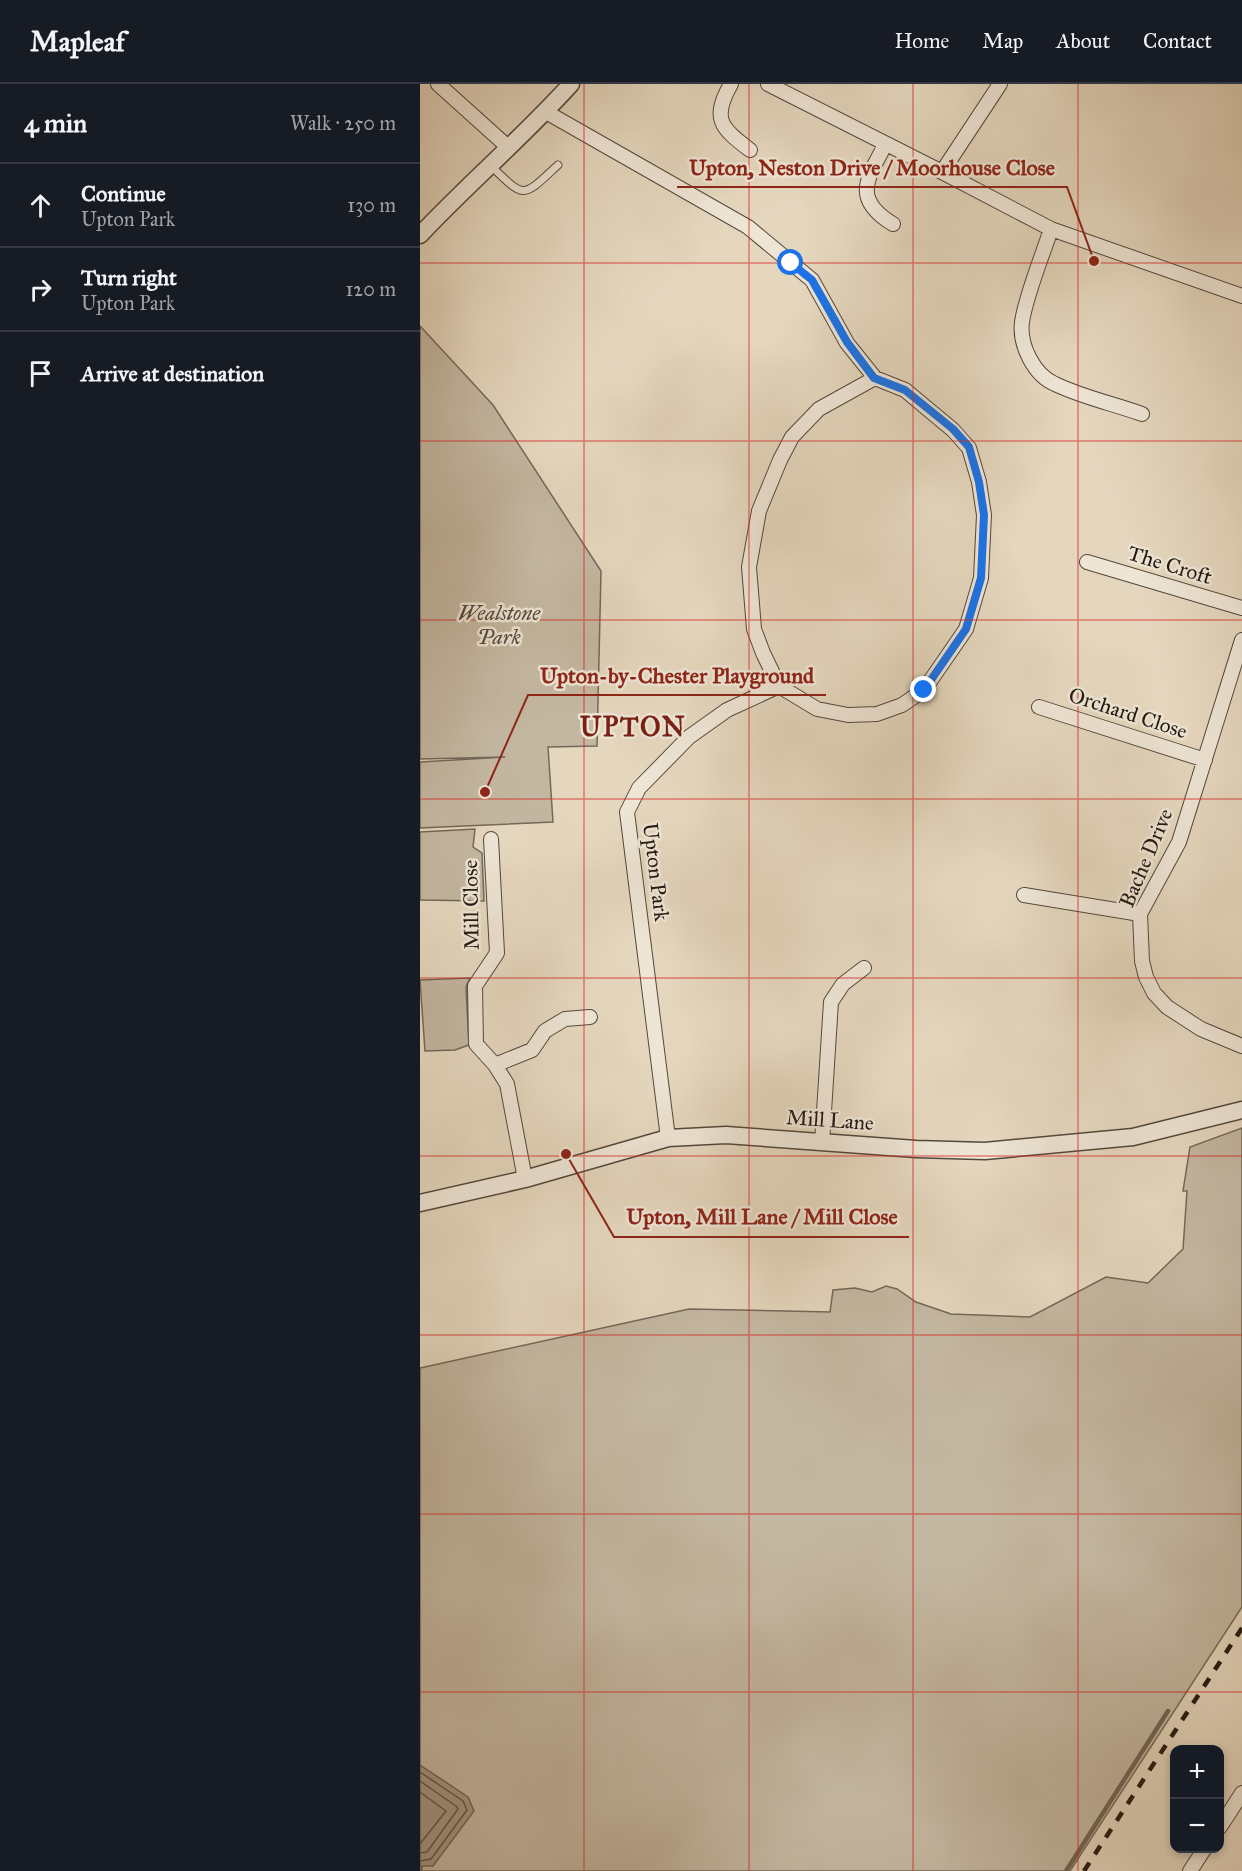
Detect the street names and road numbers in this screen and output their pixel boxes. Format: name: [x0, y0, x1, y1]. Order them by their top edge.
street label: The Croft: [1125, 540, 1216, 590]
street label: Orchard Close: [1065, 682, 1191, 744]
street label: Bache Drive: [1114, 804, 1179, 911]
street label: Upton Park: [637, 821, 675, 923]
street label: Mill Close: [457, 859, 485, 950]
street label: Mill Lane: [785, 1104, 875, 1136]

